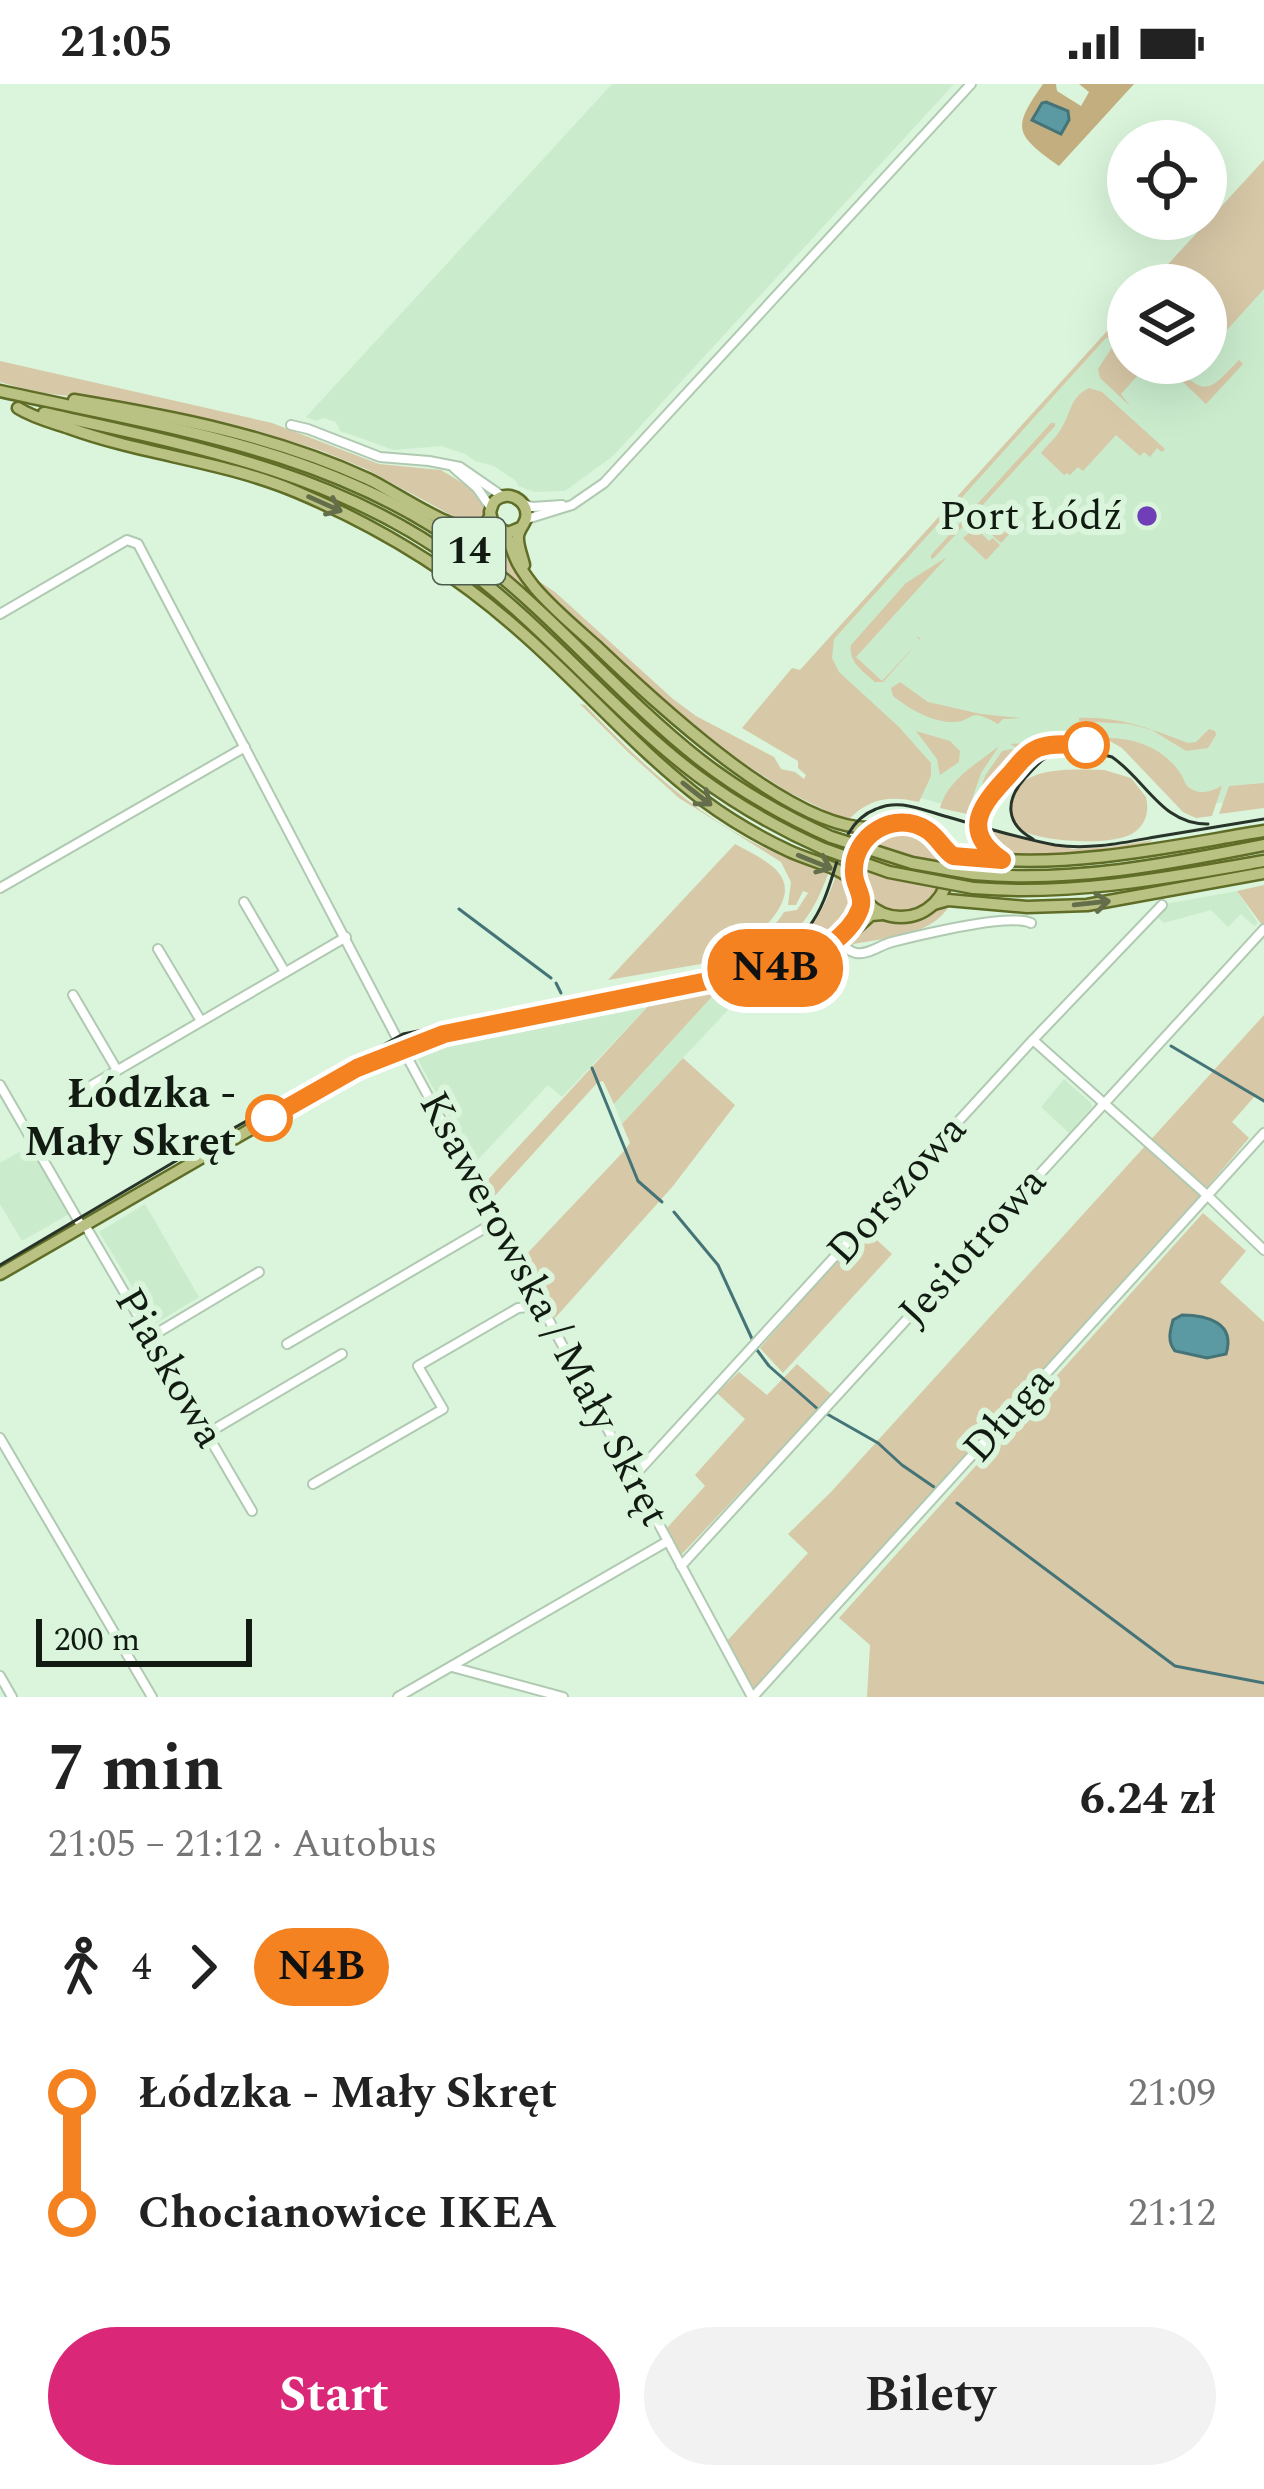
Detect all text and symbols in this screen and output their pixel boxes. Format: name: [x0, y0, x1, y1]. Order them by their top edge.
text: 21:05: [60, 8, 173, 77]
map controls: [1107, 120, 1227, 384]
button: locate: [1107, 120, 1227, 240]
button: layers: [1107, 264, 1227, 384]
place label: Port Łódź: [939, 485, 1123, 548]
one-way arrow: [307, 495, 343, 517]
marker: Port Łódź: [1134, 503, 1160, 529]
road number: 14: [433, 518, 505, 584]
unlabelled marker: [1064, 723, 1108, 767]
one-way arrow: [680, 780, 712, 807]
one-way arrow: [796, 852, 833, 874]
one-way arrow: [1072, 891, 1111, 914]
line badge: N4B: [706, 929, 844, 1007]
text: N4B: [731, 936, 819, 999]
place label: Łódzka - Mały Skręt: [24, 1063, 236, 1174]
street label: Ksawerowska / Mały Skręt: [402, 1080, 686, 1538]
marker: Łódzka - Mały Skręt: [247, 1096, 291, 1140]
street label: Dorszowa: [812, 1100, 982, 1280]
street label: Jesiotrowa: [884, 1153, 1063, 1341]
street label: Piaskowa: [98, 1276, 241, 1460]
street label: Długa: [948, 1352, 1070, 1478]
scale bar: [36, 1613, 252, 1666]
text: 200 m: [54, 1615, 140, 1665]
text: 7 min: [48, 1719, 224, 1820]
text: 6.24 zł: [1080, 1765, 1216, 1834]
text: 21:05 – 21:12 · Autobus: [48, 1815, 437, 1874]
icon: walk: [48, 1934, 114, 2000]
icon: forward: [170, 1934, 236, 2000]
text: N4B: [278, 1935, 365, 1998]
text: 4: [132, 1938, 152, 1997]
text: Łódzka - Mały Skręt: [138, 2059, 557, 2128]
text: 21:09: [1128, 2064, 1216, 2123]
text: Chocianowice IKEA: [138, 2179, 557, 2248]
text: 21:12: [1128, 2184, 1216, 2243]
button: Start: [48, 2327, 620, 2465]
button: Bilety: [644, 2327, 1216, 2465]

